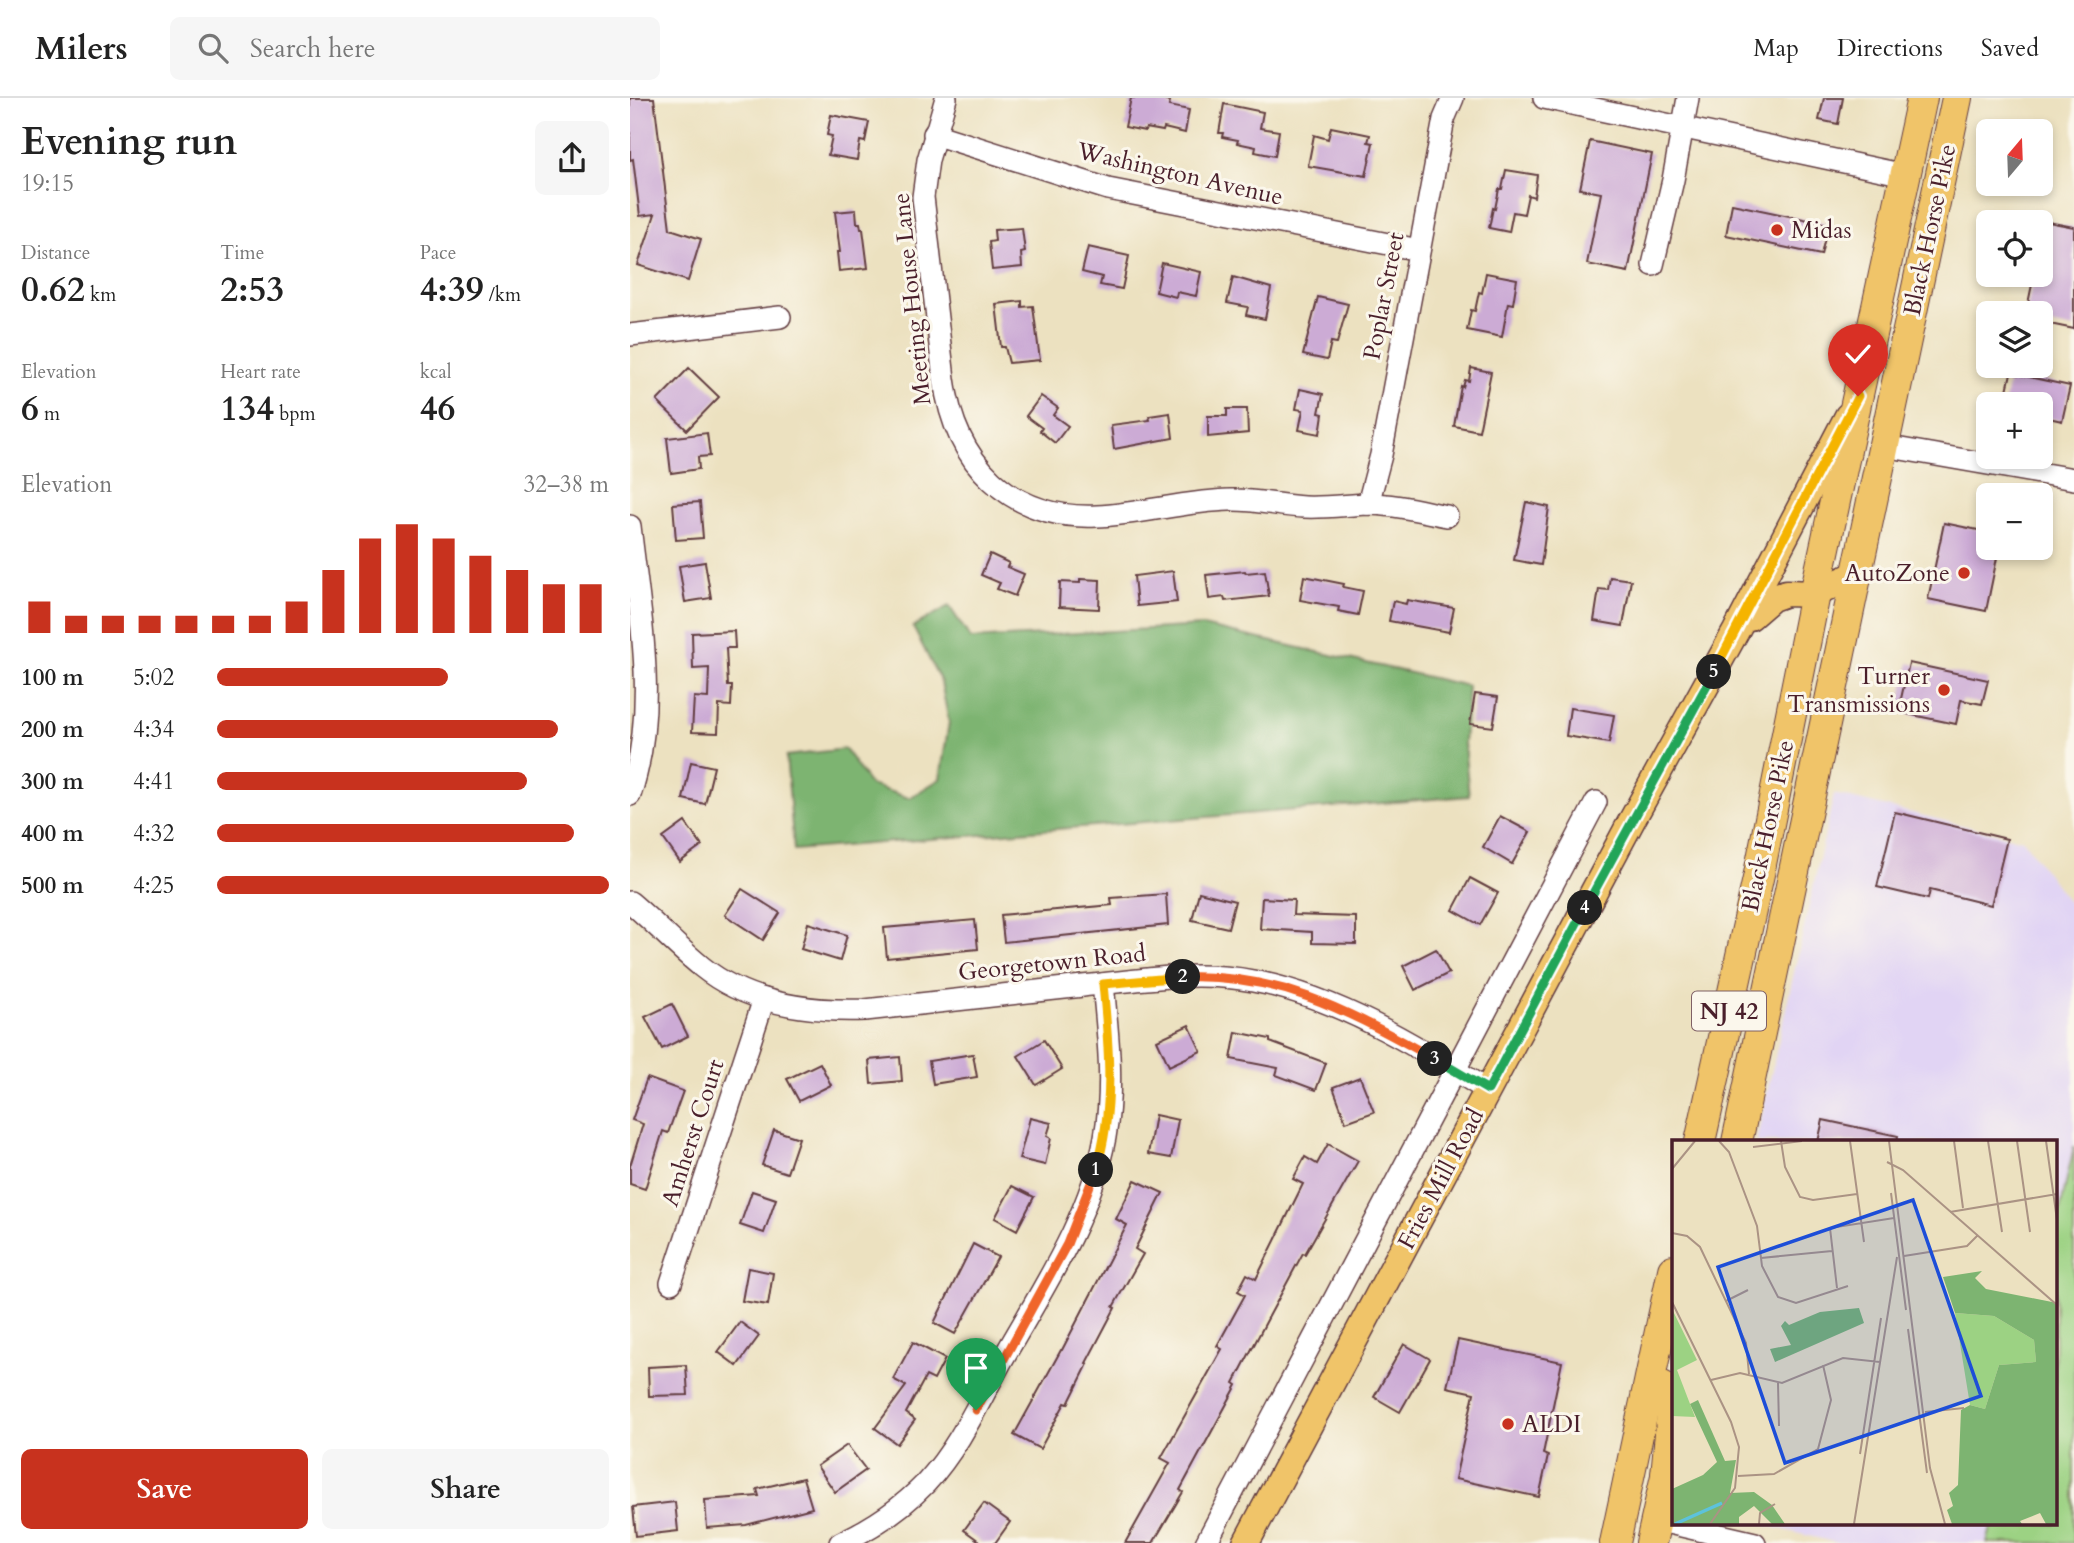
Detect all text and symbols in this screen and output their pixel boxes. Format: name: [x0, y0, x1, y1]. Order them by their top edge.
search box: [170, 17, 660, 80]
text: Milers: [35, 26, 128, 71]
icon: search: [194, 29, 232, 67]
text: Search here: [250, 31, 376, 66]
text: Map: [1753, 32, 1799, 65]
text: Directions: [1837, 32, 1943, 65]
text: Saved: [1981, 32, 2039, 65]
text: Evening run: [21, 116, 237, 168]
north arrow: [1976, 119, 2053, 196]
map controls: [1976, 119, 2053, 560]
button: share: [535, 121, 609, 195]
street label: Washington Avenue: [1073, 134, 1286, 214]
street label: Black Horse Pike: [1896, 141, 1964, 319]
text: 19:15: [21, 168, 74, 199]
street label: Meeting House Lane: [884, 191, 940, 407]
button: locate: [1976, 210, 2053, 287]
place label: Midas: [1791, 214, 1852, 247]
marker: Midas: [1769, 222, 1785, 238]
street label: Poplar Street: [1355, 229, 1413, 363]
text: Distance: [21, 240, 90, 266]
text: Time: [220, 240, 264, 266]
text: Pace: [420, 240, 456, 266]
text: 0.62: [21, 266, 85, 314]
text: 2:53: [220, 266, 284, 314]
text: 4:39: [420, 266, 484, 314]
text: km: [85, 282, 116, 308]
text: /km: [484, 282, 521, 308]
button: layers: [1976, 301, 2053, 378]
pin: [1828, 324, 1888, 396]
icon: check: [1839, 335, 1877, 373]
text: Elevation: [21, 359, 96, 385]
text: Heart rate: [220, 359, 301, 385]
text: kcal: [420, 359, 452, 385]
text: 6: [21, 385, 39, 433]
text: 134: [220, 385, 274, 433]
text: 46: [420, 385, 456, 433]
button: +: [1976, 392, 2053, 469]
text: m: [39, 401, 60, 427]
text: bpm: [274, 401, 316, 427]
text: Elevation: [21, 469, 112, 500]
text: 32–38 m: [524, 469, 609, 500]
button: −: [1976, 483, 2053, 560]
place label: AutoZone: [1845, 557, 1950, 590]
marker: AutoZone: [1956, 565, 1972, 581]
pin: 5: [1696, 654, 1732, 690]
text: 5: [1709, 658, 1718, 684]
place label: Turner Transmissions: [1787, 660, 1930, 721]
text: 100 m: [21, 662, 84, 693]
text: 5:02: [133, 662, 174, 693]
marker: Turner Transmissions: [1936, 682, 1952, 698]
text: 200 m: [21, 714, 84, 745]
text: 4:34: [133, 714, 174, 745]
street label: Black Horse Pike: [1734, 737, 1802, 915]
text: 300 m: [21, 766, 84, 797]
text: 4:41: [133, 766, 174, 797]
text: 400 m: [21, 818, 84, 849]
text: 4:32: [133, 818, 174, 849]
text: 500 m: [21, 870, 84, 901]
text: 4:25: [133, 870, 174, 901]
pin: 4: [1567, 890, 1602, 926]
text: 4: [1580, 894, 1589, 920]
street label: Georgetown Road: [956, 937, 1148, 989]
pin: 2: [1166, 960, 1200, 994]
text: 2: [1178, 963, 1187, 989]
road number: NJ 42: [1692, 991, 1766, 1030]
pin: 3: [1418, 1042, 1452, 1076]
text: 3: [1430, 1045, 1439, 1071]
street label: Amherst Court: [654, 1055, 732, 1211]
street label: Fries Mill Road: [1390, 1102, 1492, 1255]
inset map: [1672, 1140, 2056, 1526]
pin: 1: [1078, 1152, 1114, 1188]
text: 1: [1091, 1156, 1100, 1182]
pin: [946, 1338, 1006, 1410]
icon: arrive: [957, 1349, 995, 1387]
place label: ALDI: [1522, 1408, 1581, 1441]
marker: ALDI: [1500, 1416, 1516, 1432]
button: Save: [21, 1449, 308, 1529]
button: Share: [322, 1449, 609, 1529]

